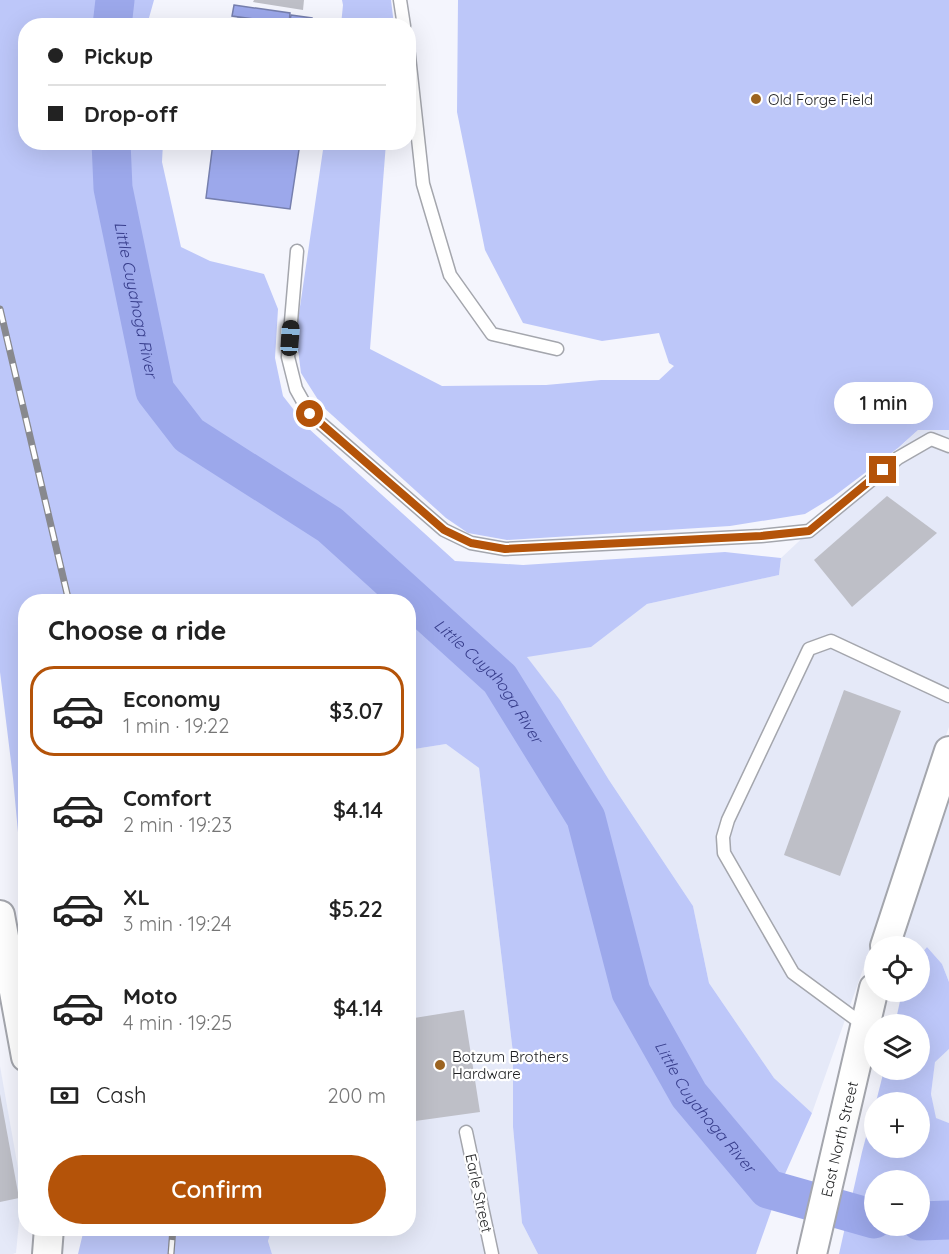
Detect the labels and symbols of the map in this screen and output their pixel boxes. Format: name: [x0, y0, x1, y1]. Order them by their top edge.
place label: Old Forge Field: [768, 90, 873, 109]
marker: Old Forge Field: [749, 92, 763, 106]
water label: Little Cuyahoga River: [110, 220, 162, 381]
car: [280, 319, 300, 357]
callout: 1 min: [834, 383, 932, 425]
route start: [296, 400, 323, 427]
route end: [869, 456, 896, 483]
water label: Little Cuyahoga River: [430, 615, 548, 749]
water label: Little Cuyahoga River: [651, 1038, 761, 1178]
place label: Botzum Brothers Hardware: [452, 1047, 569, 1083]
marker: Botzum Brothers Hardware: [433, 1058, 447, 1072]
street label: East North Street: [816, 1079, 861, 1199]
street label: Earle Street: [461, 1152, 497, 1234]

